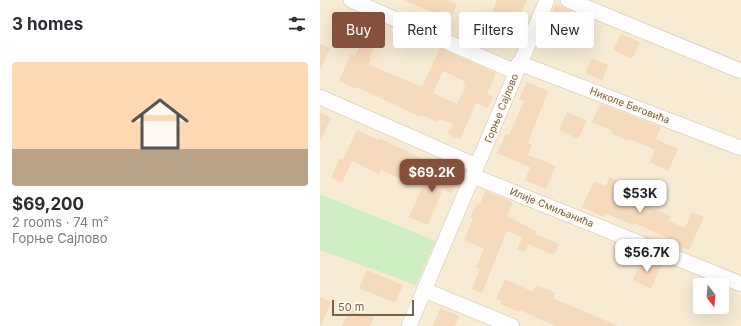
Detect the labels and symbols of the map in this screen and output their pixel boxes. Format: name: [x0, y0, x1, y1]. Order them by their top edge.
street label: Горње Сајлово: [482, 72, 520, 144]
street label: Николе Беговића: [588, 84, 672, 126]
pin: $69.2K: [399, 159, 465, 193]
pin: $53K: [616, 180, 664, 214]
street label: Илије Смиљанића: [508, 185, 596, 229]
pin: $56.7K: [614, 239, 680, 273]
north arrow: [693, 278, 729, 314]
scale bar: [332, 298, 414, 317]

